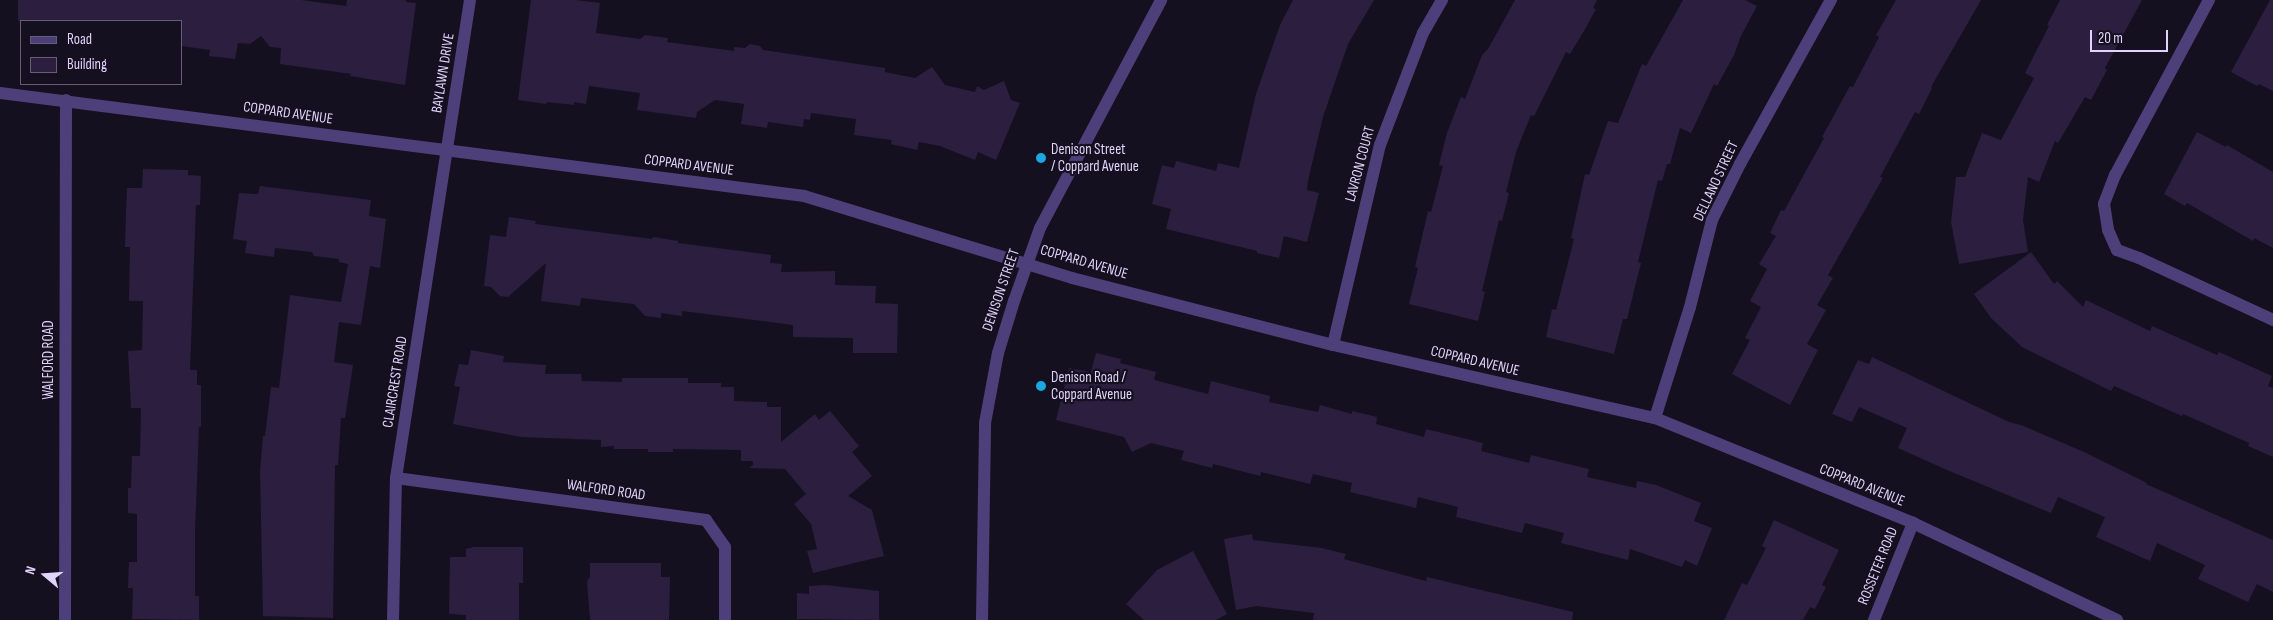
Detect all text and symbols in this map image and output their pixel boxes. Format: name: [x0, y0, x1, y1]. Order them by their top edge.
legend: [20, 20, 182, 85]
scale bar: [2093, 20, 2170, 52]
text: 20 m: [2098, 29, 2123, 48]
text: Road: [67, 30, 92, 49]
street label: BAYLAWN DRIVE: [428, 32, 458, 114]
text: Building: [67, 55, 107, 74]
street label: COPPARD AVENUE: [242, 98, 334, 128]
street label: LAVRON COURT: [1341, 124, 1379, 204]
street label: DELLANO STREET: [1690, 138, 1742, 224]
place label: Denison Street / Coppard Avenue: [1051, 140, 1139, 175]
street label: COPPARD AVENUE: [643, 151, 735, 179]
marker: Denison Street / Coppard Avenue: [1035, 152, 1047, 164]
street label: COPPARD AVENUE: [1038, 241, 1130, 283]
street label: DENISON STREET: [979, 246, 1023, 334]
street label: WALFORD ROAD: [40, 320, 58, 400]
street label: CLAIRCREST ROAD: [379, 335, 411, 429]
street label: COPPARD AVENUE: [1429, 342, 1521, 380]
place label: Denison Road / Coppard Avenue: [1051, 368, 1132, 403]
marker: Denison Road / Coppard Avenue: [1035, 380, 1047, 392]
street label: COPPARD AVENUE: [1817, 460, 1907, 510]
street label: WALFORD ROAD: [566, 476, 646, 504]
street label: ROSSETER ROAD: [1854, 524, 1902, 608]
north arrow: [20, 550, 70, 600]
text: N: [21, 564, 39, 576]

